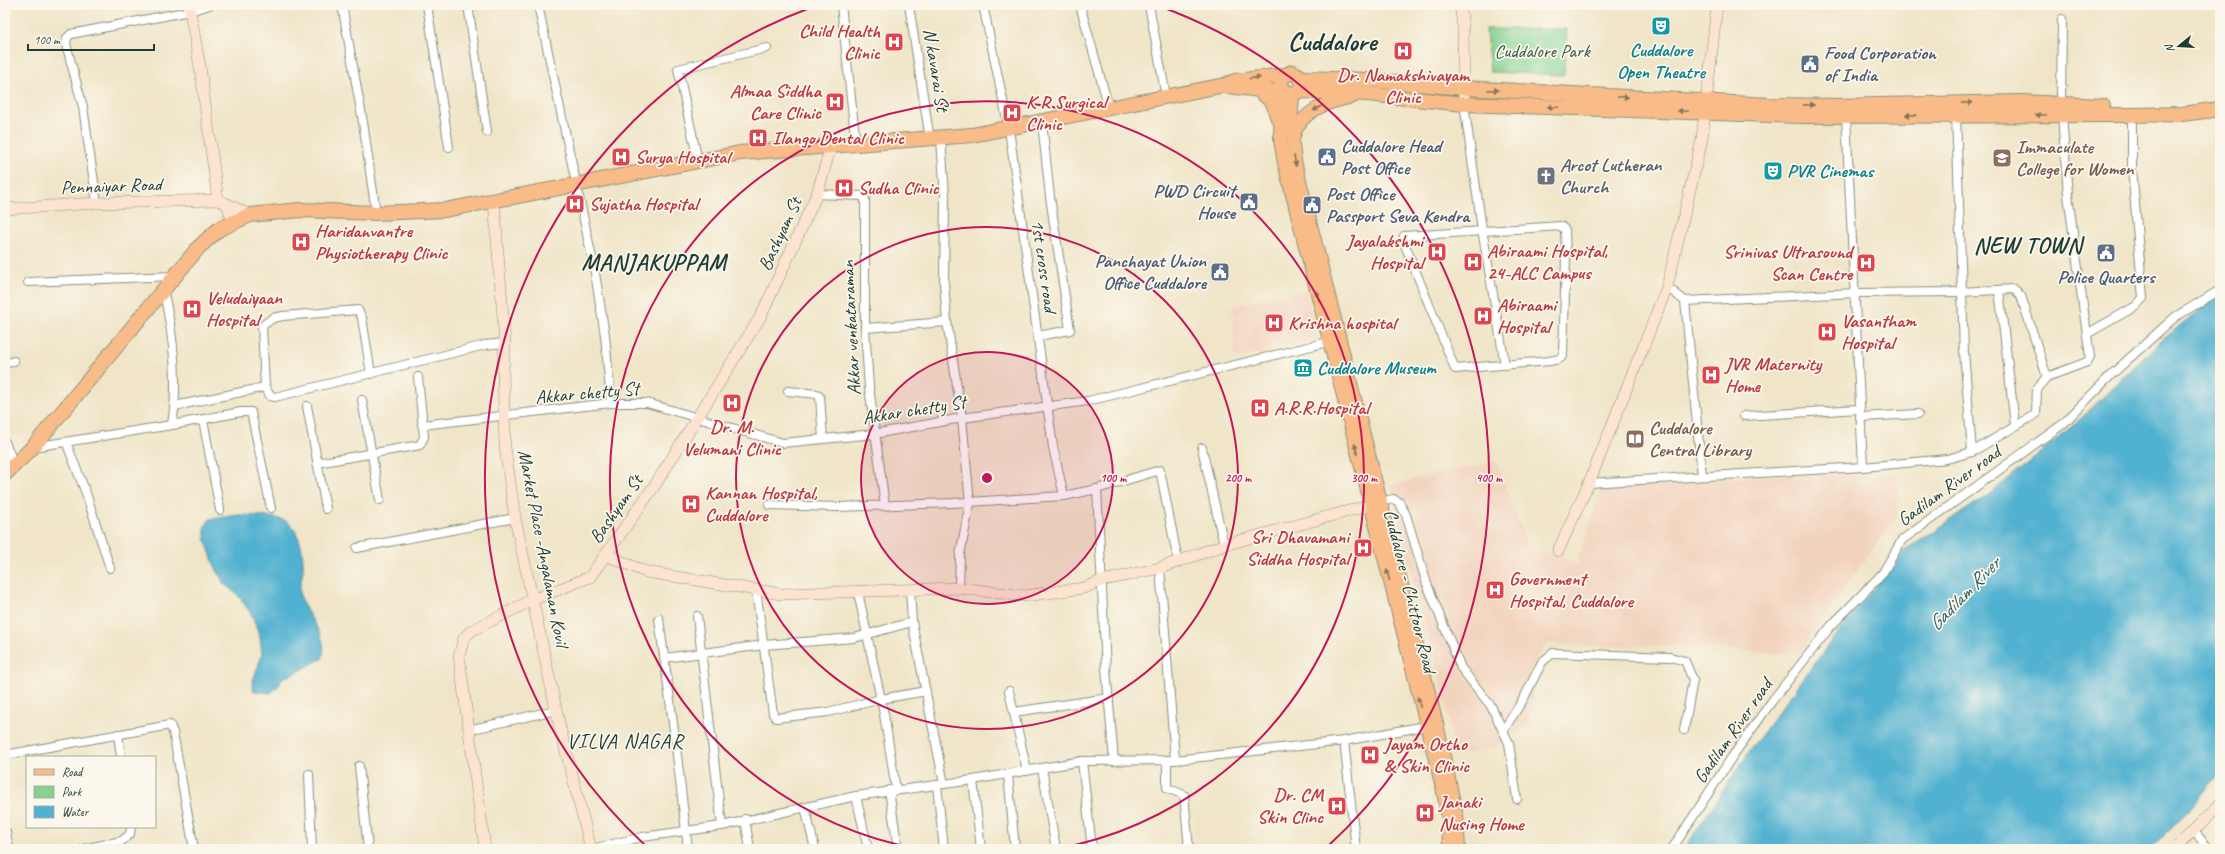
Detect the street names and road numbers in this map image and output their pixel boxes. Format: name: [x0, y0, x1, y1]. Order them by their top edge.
street label: N kavarai St: [918, 27, 955, 115]
street label: Pennaiyar Road: [60, 172, 165, 200]
street label: Bashyam St: [753, 192, 808, 274]
street label: 1st cross road: [1026, 218, 1063, 317]
street label: Akkar venkataraman: [835, 260, 867, 396]
street label: Akkar chetty St: [534, 376, 642, 409]
street label: Akkar chetty St: [861, 390, 970, 430]
street label: Gadilam River road: [1893, 438, 2008, 532]
street label: Market Place -Angalaman Kovil: [512, 448, 575, 652]
street label: Bashyam St: [584, 469, 649, 548]
street label: Cuddalore - Chittoor Road: [1378, 507, 1443, 678]
street label: Gadilam River road: [1688, 671, 1780, 788]

